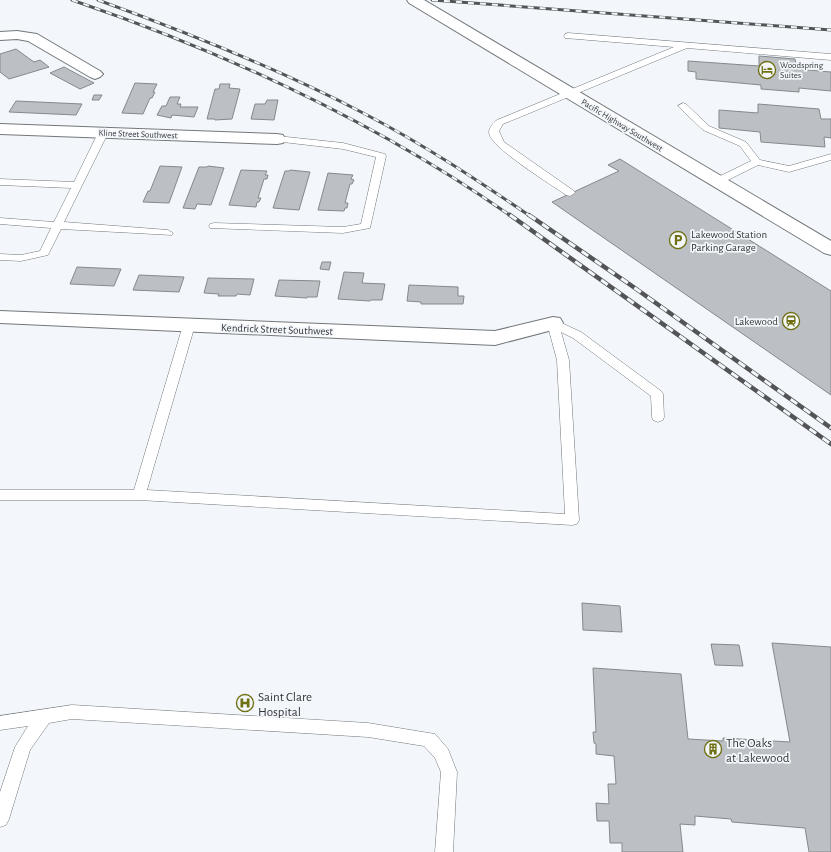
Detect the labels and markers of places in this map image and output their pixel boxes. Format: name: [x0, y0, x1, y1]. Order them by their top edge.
hotel icon: Woodspring Suites: [757, 60, 777, 80]
place label: Woodspring Suites: [780, 61, 824, 80]
place label: Lakewood Station Parking Garage: [691, 229, 767, 253]
parking icon: Lakewood Station Parking Garage: [668, 230, 688, 250]
station icon: Lakewood: [781, 311, 801, 331]
place label: Lakewood: [735, 316, 778, 327]
place label: Saint Clare Hospital: [258, 691, 312, 719]
hospital icon: Saint Clare Hospital: [235, 693, 255, 713]
place label: The Oaks at Lakewood: [726, 737, 790, 765]
building icon: The Oaks at Lakewood: [703, 739, 723, 759]

